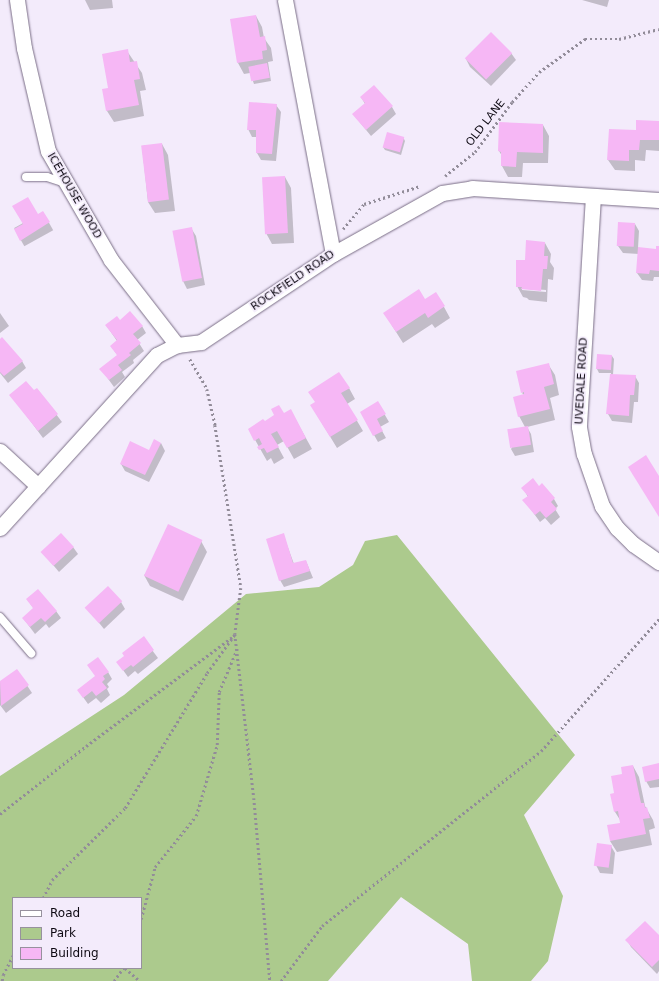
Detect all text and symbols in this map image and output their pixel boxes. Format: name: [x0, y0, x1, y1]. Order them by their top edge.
street label: OLD LANE: [464, 97, 508, 149]
street label: ICEHOUSE WOOD: [44, 151, 104, 241]
street label: ROCKFIELD ROAD: [249, 248, 337, 314]
street label: UVEDALE ROAD: [573, 337, 591, 425]
legend: [12, 897, 142, 969]
text: Road: [50, 906, 80, 920]
text: Park: [50, 926, 76, 940]
text: Building: [50, 946, 99, 960]

